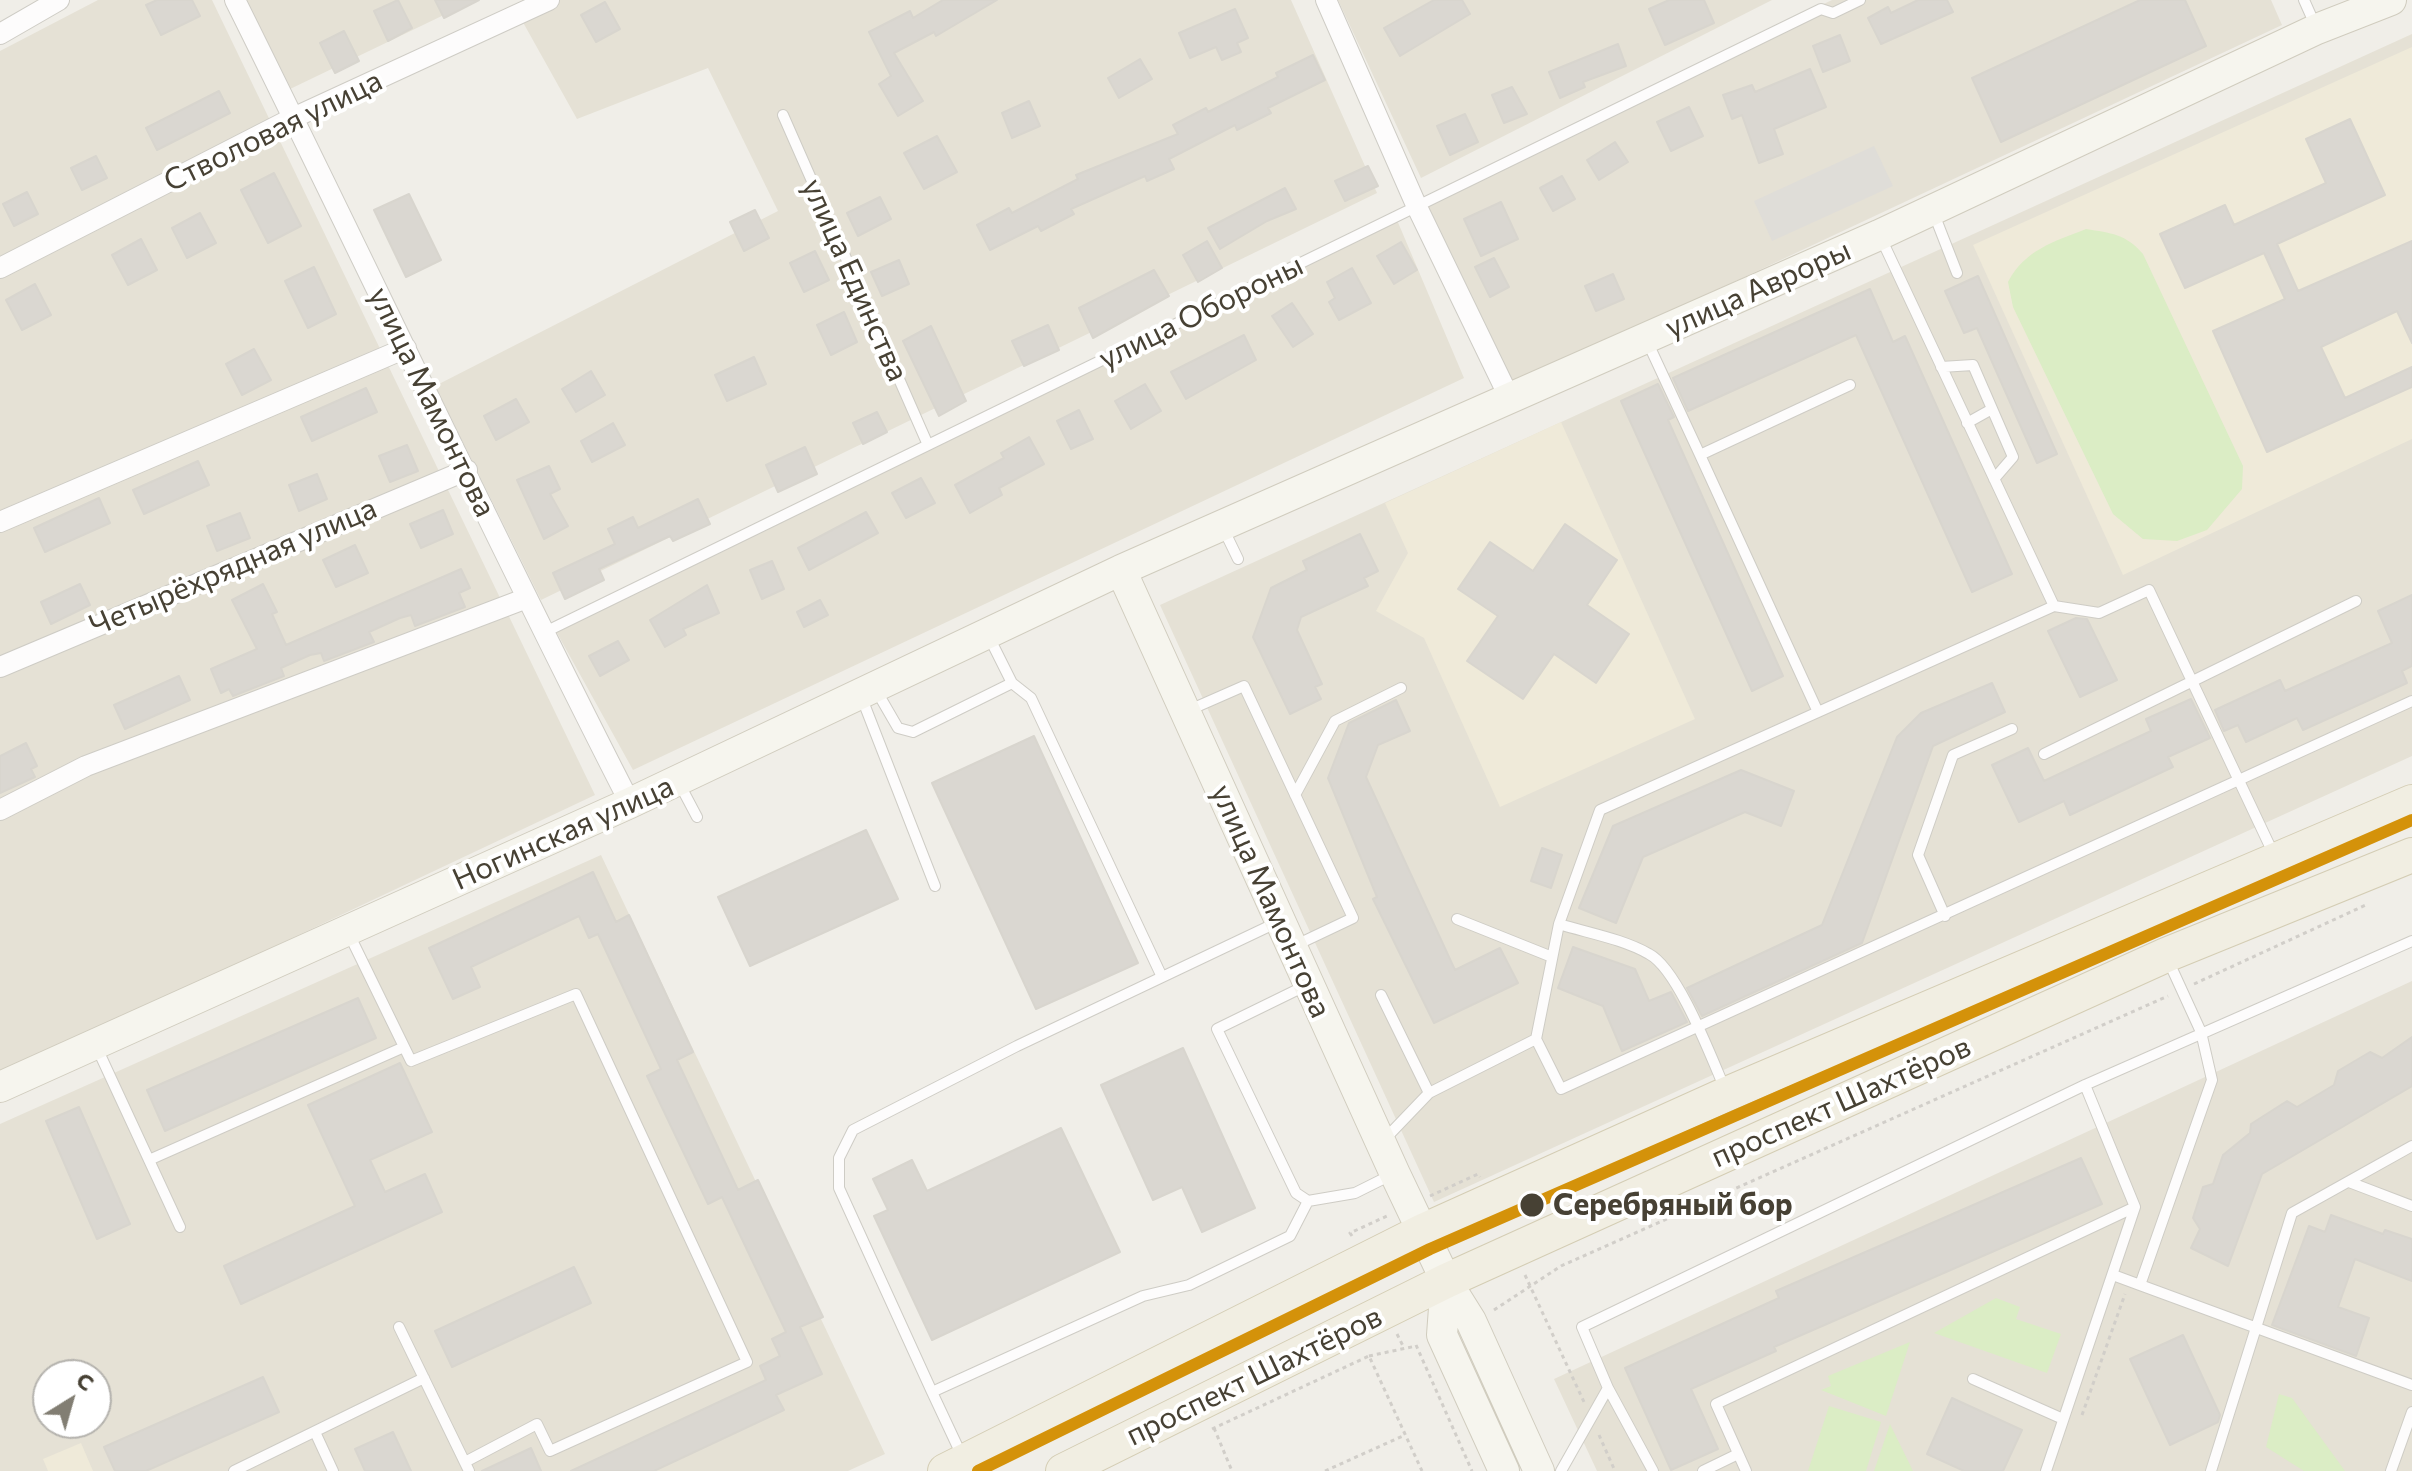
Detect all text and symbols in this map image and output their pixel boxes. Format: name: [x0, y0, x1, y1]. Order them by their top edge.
street label: Стволовая улица: [158, 63, 388, 199]
street label: улица Единства: [794, 173, 916, 387]
street label: улица Авроры: [1660, 232, 1856, 346]
street label: улица Обороны: [1093, 247, 1309, 377]
street label: улица Мамонтова: [361, 281, 503, 523]
street label: Четырёхрядная улица: [84, 490, 382, 644]
street label: Ногинская улица: [447, 768, 679, 898]
street label: улица Мамонтова: [1203, 779, 1339, 1023]
street label: проспект Шахтёров: [1706, 1029, 1976, 1175]
place label: Серебряный бор: [1553, 1187, 1793, 1223]
marker: Серебряный бор: [1518, 1191, 1546, 1219]
street label: проспект Шахтёров: [1120, 1298, 1388, 1454]
north arrow: [32, 1359, 112, 1439]
text: С: [71, 1366, 100, 1396]

